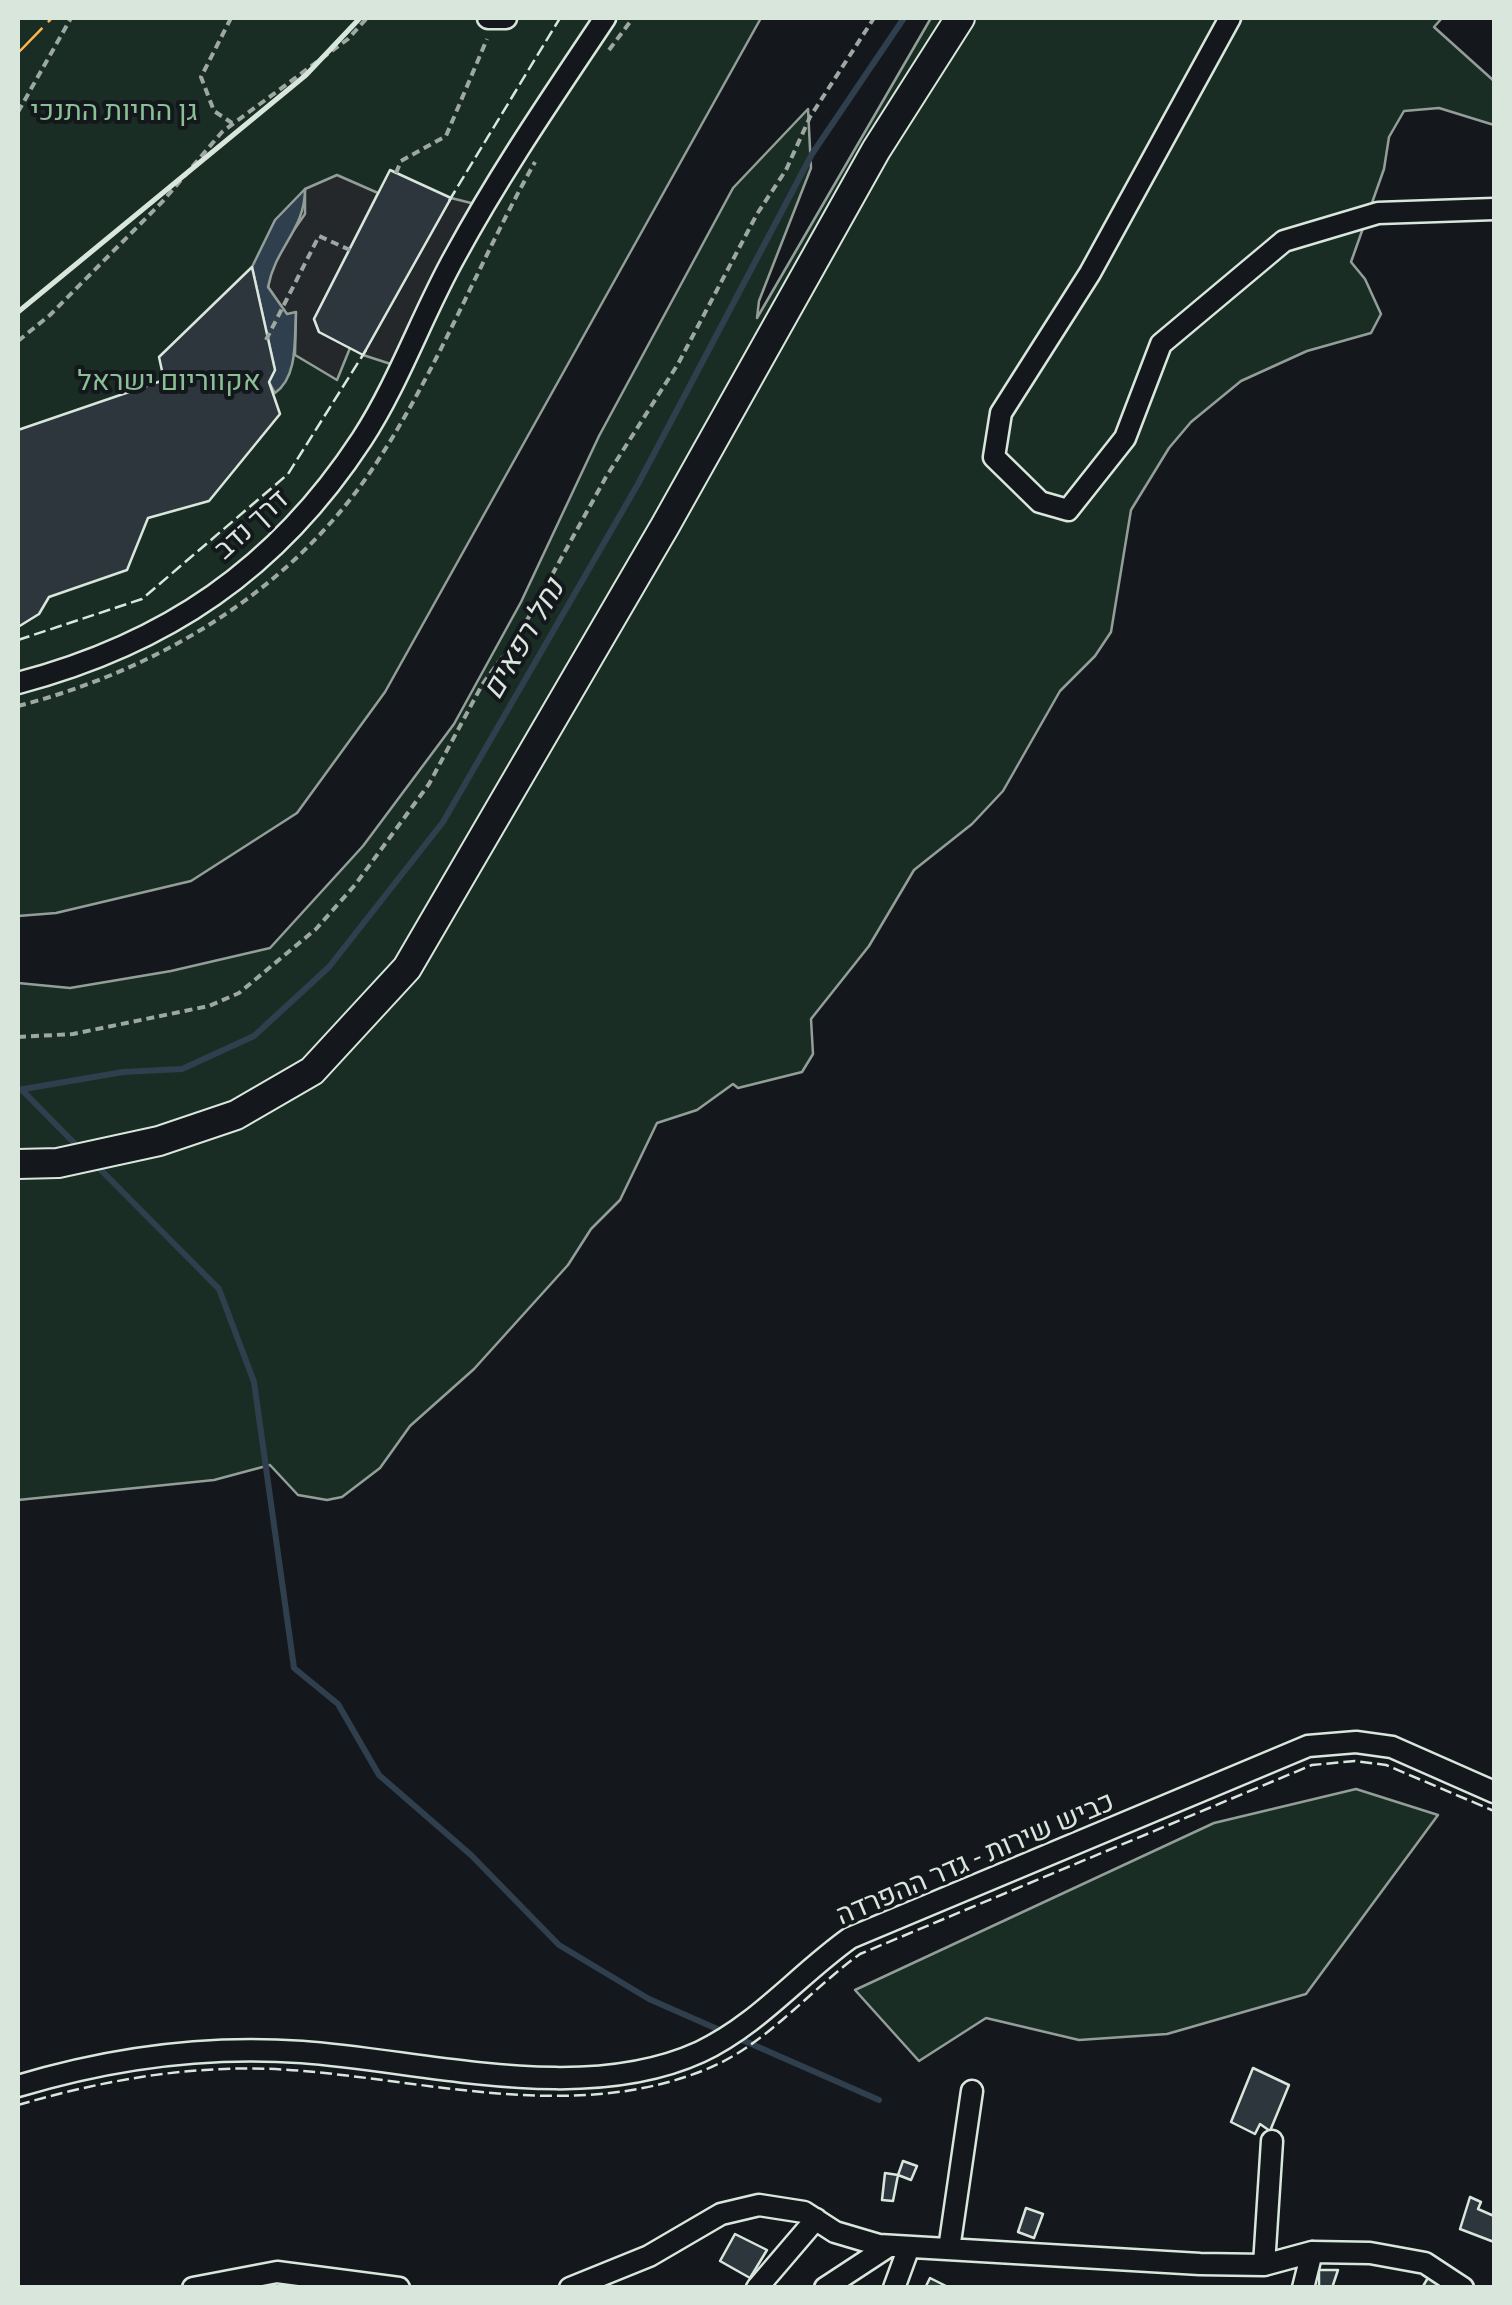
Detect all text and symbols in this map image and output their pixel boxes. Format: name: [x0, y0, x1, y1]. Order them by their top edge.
park label: גן החיות התנכי: [31, 94, 197, 128]
park label: אקווריום ישראל: [77, 364, 261, 398]
street label: דרך נדב: [207, 482, 295, 566]
water label: נחל רפאים: [474, 573, 572, 705]
street label: כביש שירות - גדר ההפרדה: [831, 1784, 1119, 1932]

